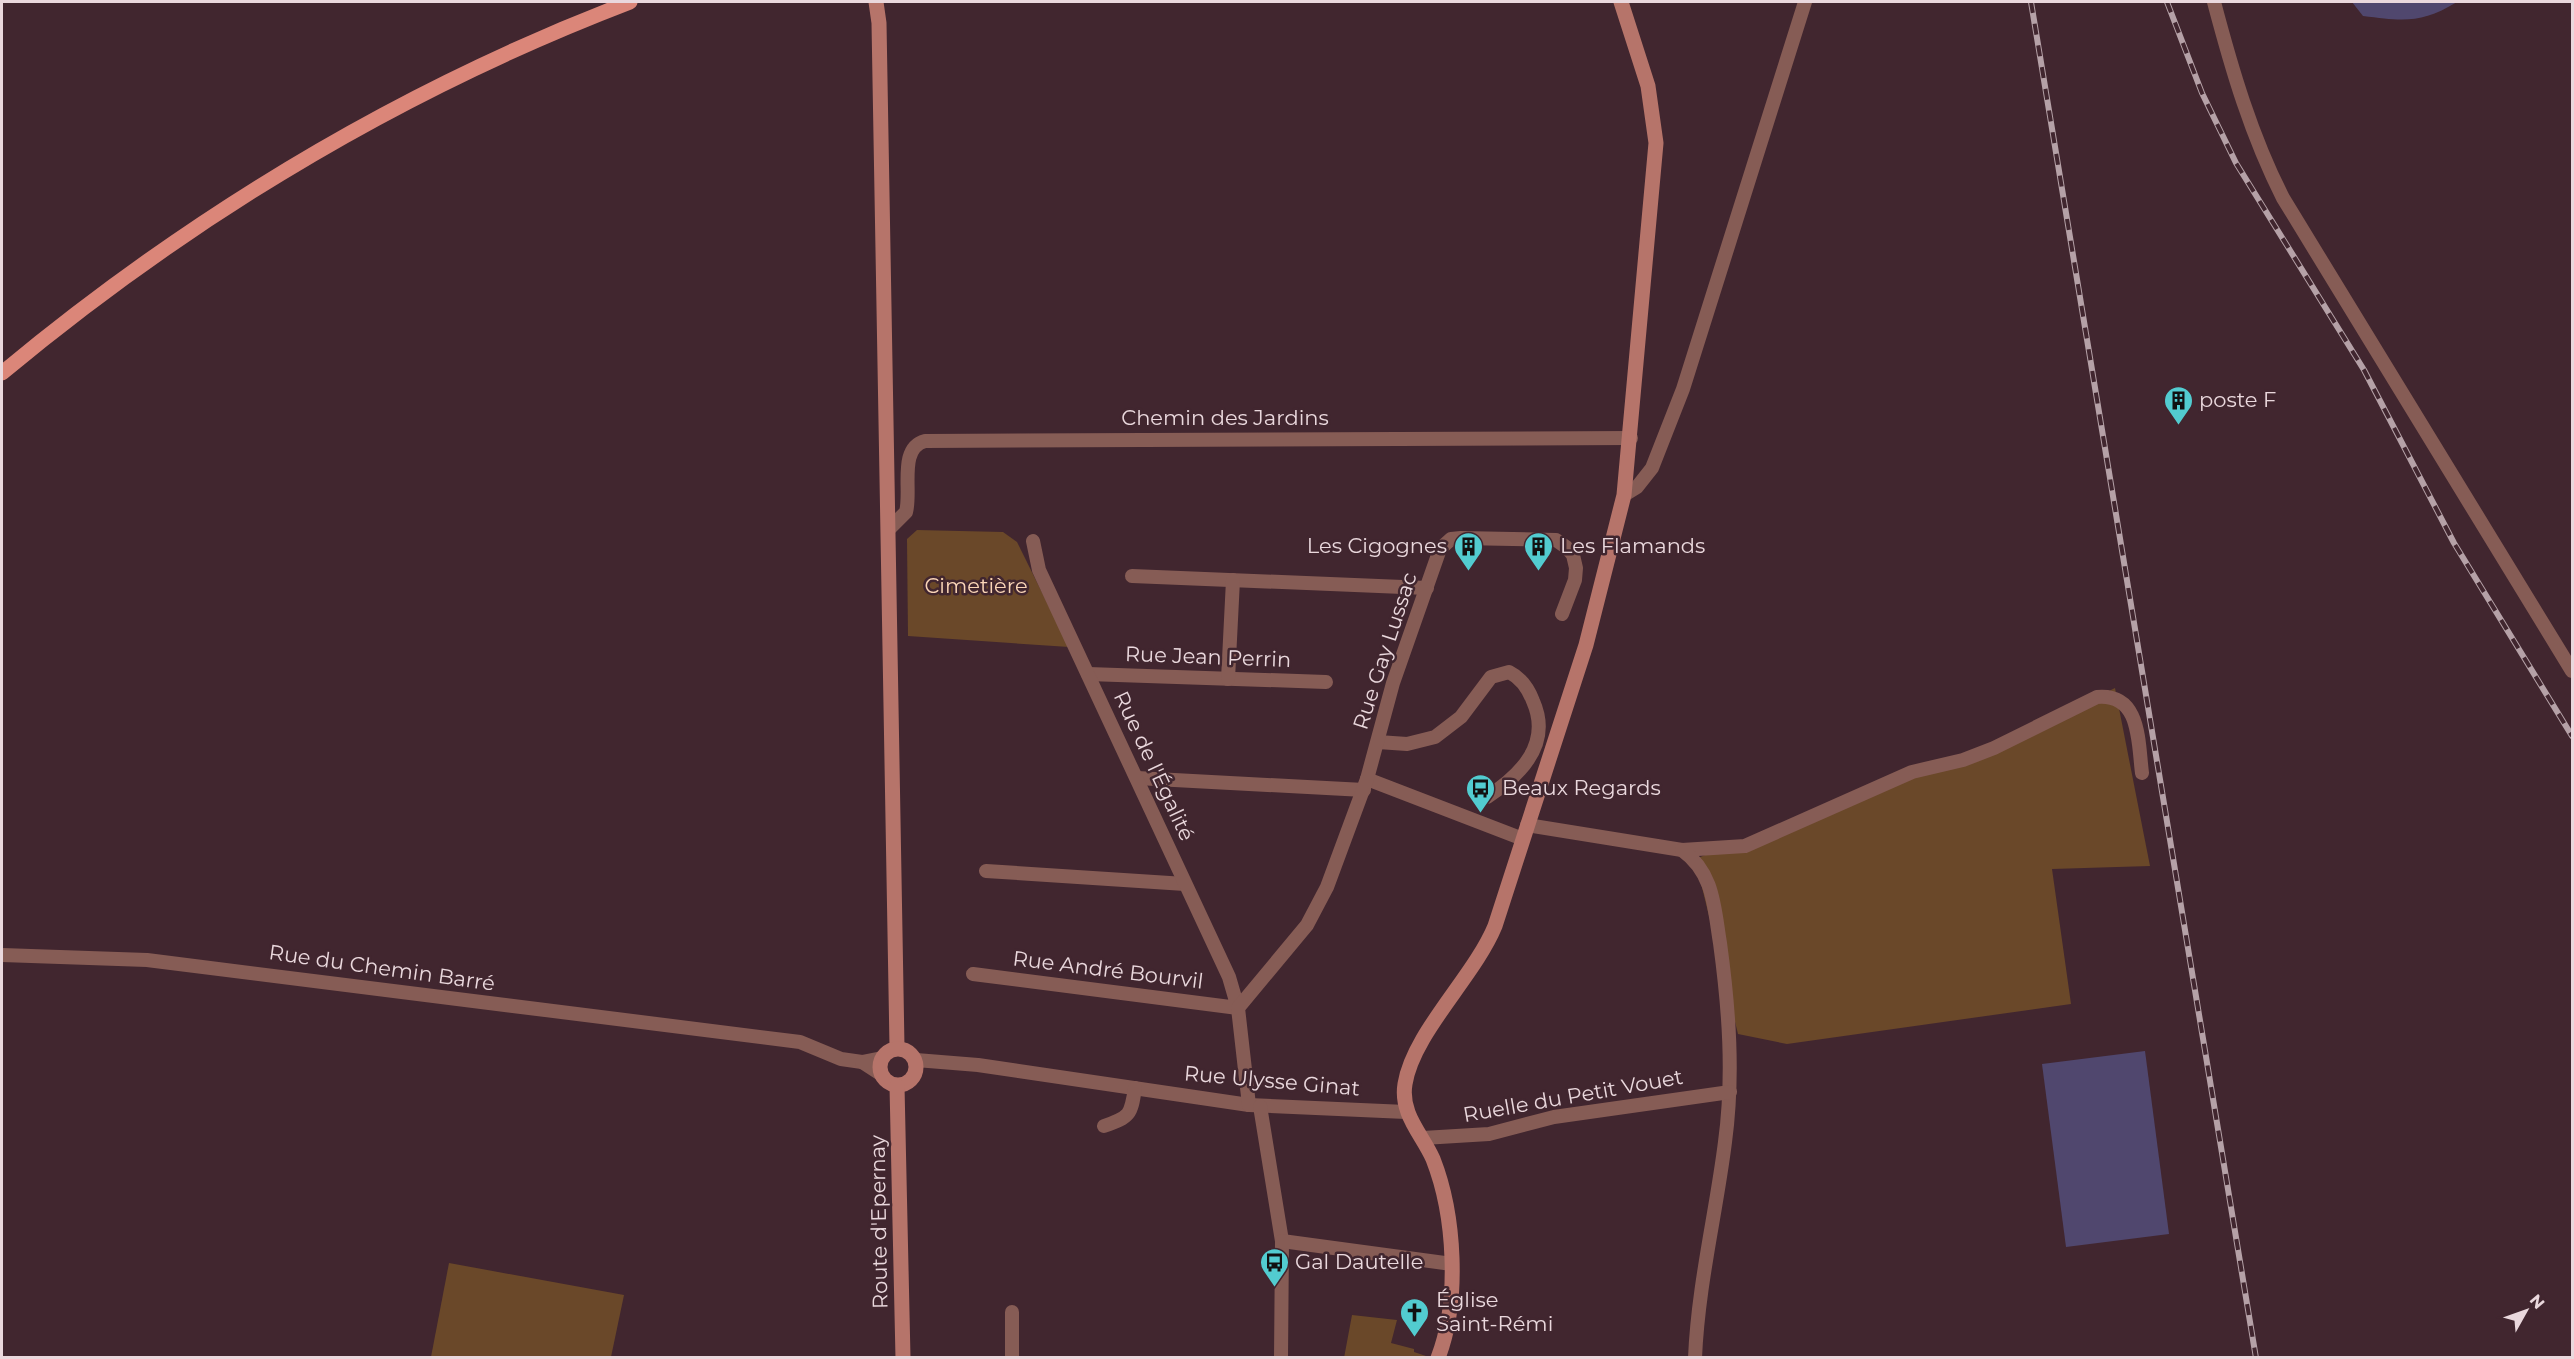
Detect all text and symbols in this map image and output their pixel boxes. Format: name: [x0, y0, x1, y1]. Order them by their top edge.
building icon: poste F: [2162, 384, 2194, 426]
place label: poste F: [2199, 387, 2276, 412]
street label: Chemin des Jardins: [1121, 405, 1329, 430]
building icon: Les Cigognes: [1452, 530, 1484, 572]
building icon: Les Flamands: [1523, 530, 1555, 572]
place label: Les Cigognes: [1307, 533, 1447, 558]
place label: Les Flamands: [1560, 533, 1705, 558]
street label: Rue Gay Lussac: [1347, 569, 1422, 733]
park label: Cimetière: [924, 573, 1028, 598]
street label: Rue Jean Perrin: [1124, 641, 1292, 672]
street label: Rue de l'Égalité: [1109, 687, 1200, 845]
bus stop icon: Beaux Regards: [1465, 772, 1497, 814]
place label: Beaux Regards: [1502, 775, 1661, 800]
street label: Rue du Chemin Barré: [267, 939, 497, 996]
street label: Rue André Bourvil: [1011, 945, 1205, 994]
street label: Rue Ulysse Ginat: [1183, 1060, 1361, 1101]
street label: Ruelle du Petit Vouet: [1461, 1064, 1685, 1127]
street label: Route d'Epernay: [864, 1134, 893, 1309]
bus stop icon: Gal Dautelle: [1258, 1246, 1290, 1288]
place label: Gal Dautelle: [1295, 1249, 1423, 1274]
north arrow: [2496, 1281, 2556, 1341]
place label: Église Saint-Rémi: [1436, 1287, 1553, 1336]
text: N: [2526, 1291, 2549, 1313]
church icon: Église Saint-Rémi: [1399, 1296, 1431, 1338]

